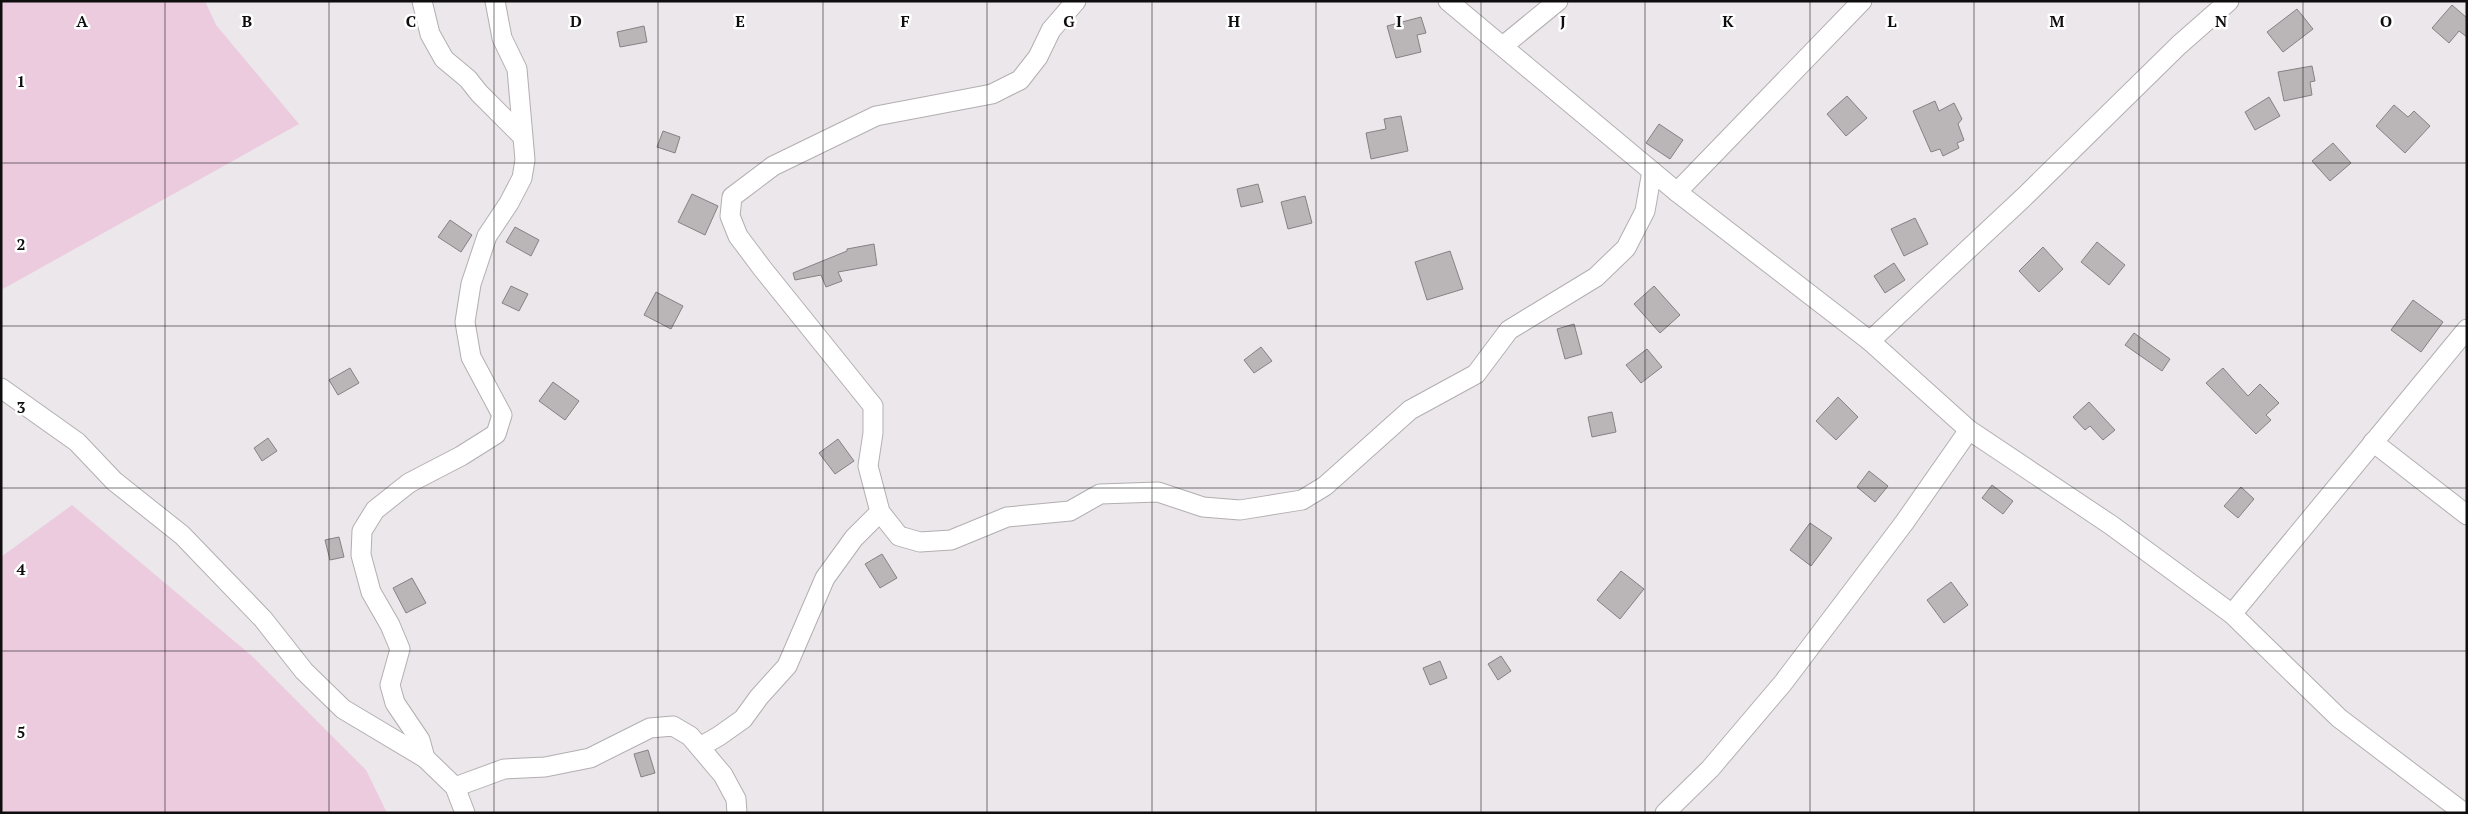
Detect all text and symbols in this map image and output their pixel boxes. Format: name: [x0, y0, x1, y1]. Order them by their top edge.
text: A: [76, 10, 88, 32]
text: B: [242, 10, 252, 32]
text: C: [406, 10, 416, 32]
text: D: [570, 10, 582, 32]
text: E: [735, 10, 745, 32]
text: F: [900, 10, 910, 32]
text: G: [1063, 10, 1075, 32]
text: H: [1228, 10, 1240, 32]
text: I: [1396, 10, 1402, 32]
text: J: [1560, 10, 1566, 32]
text: K: [1722, 10, 1734, 32]
text: L: [1887, 10, 1897, 32]
text: M: [2050, 10, 2065, 32]
text: N: [2215, 10, 2227, 32]
text: O: [2380, 10, 2392, 32]
text: 1: [16, 70, 26, 92]
text: 2: [16, 233, 26, 255]
text: 3: [16, 396, 26, 418]
text: 4: [16, 558, 26, 580]
text: 5: [16, 721, 26, 743]

